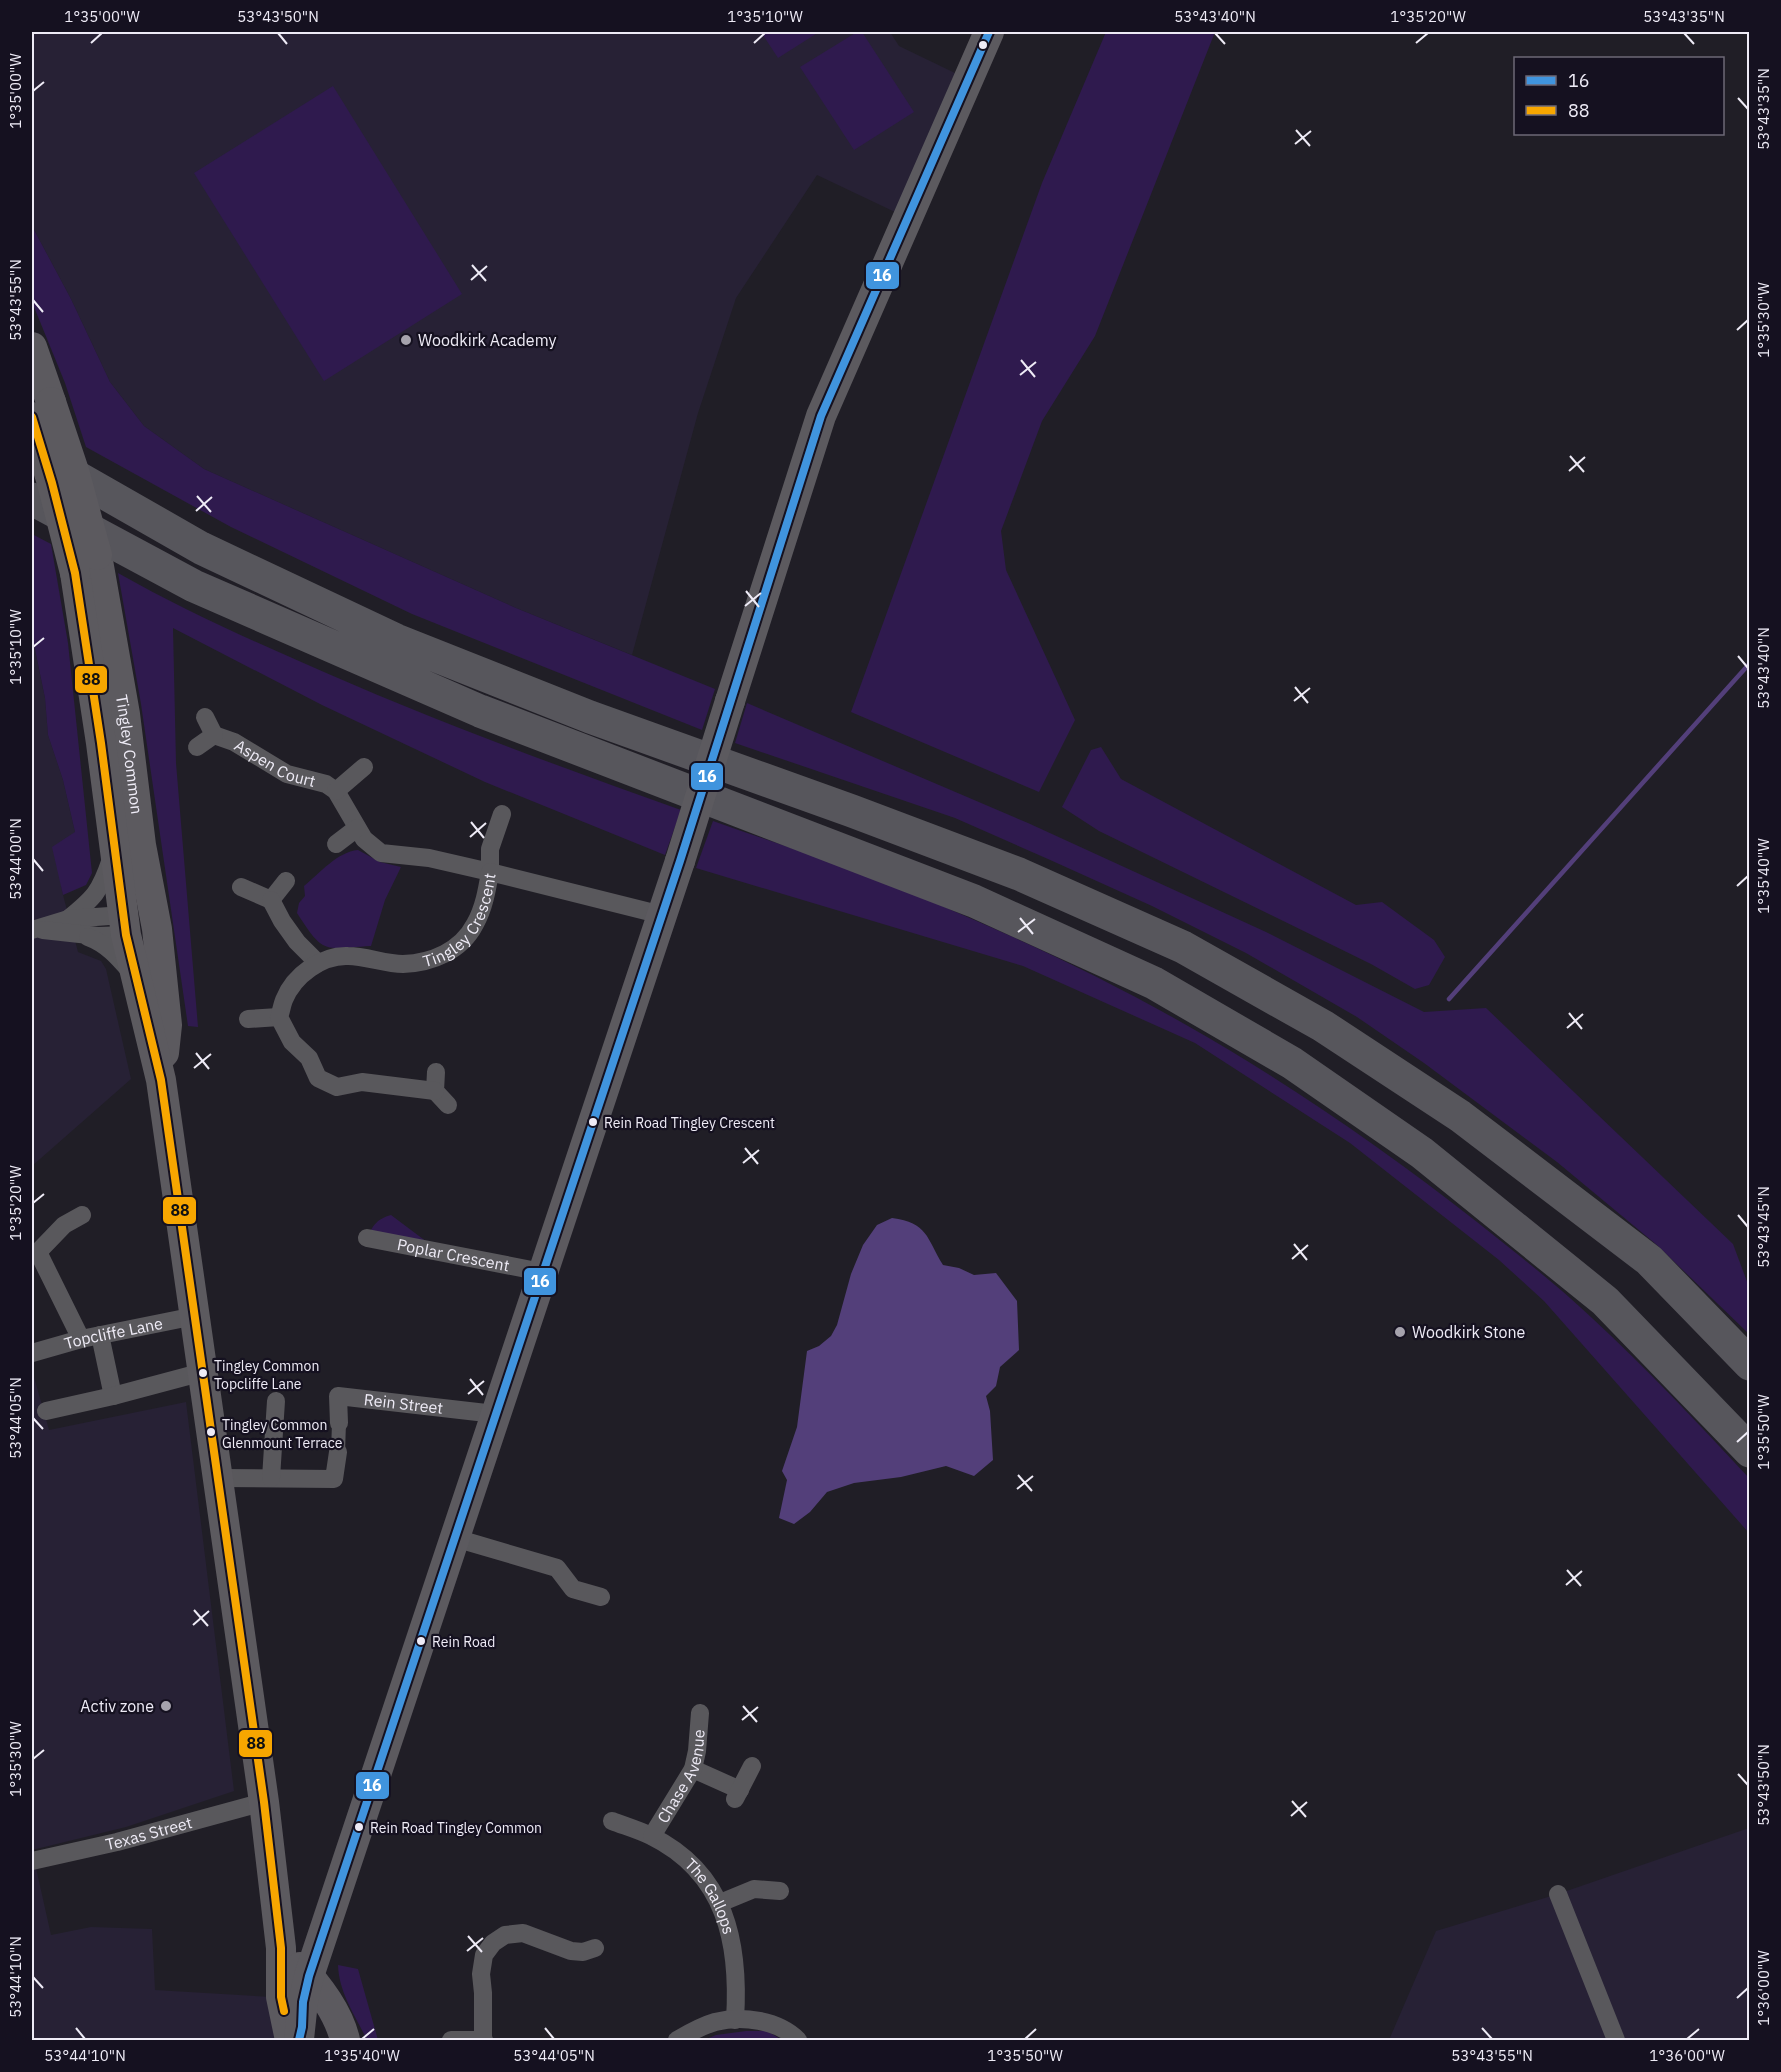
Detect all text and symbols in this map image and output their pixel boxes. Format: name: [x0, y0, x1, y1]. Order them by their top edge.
text: 1°35'00"W: [64, 7, 140, 26]
text: 53°43'50"N: [237, 7, 319, 26]
text: 1°35'10"W: [727, 7, 803, 26]
text: 53°43'40"N: [1174, 7, 1256, 26]
text: 1°35'20"W: [1390, 7, 1466, 26]
text: 53°43'35"N: [1643, 7, 1725, 26]
unlabelled marker: [977, 39, 989, 51]
text: 1°35'00"W: [6, 53, 25, 129]
legend: [1514, 57, 1724, 135]
text: 53°43'35"N: [1754, 68, 1773, 150]
text: 16: [1568, 69, 1590, 92]
text: 88: [1568, 99, 1590, 122]
text: 53°43'55"N: [6, 259, 25, 341]
line badge: 16: [865, 261, 900, 290]
text: 16: [872, 265, 892, 285]
text: 1°35'30"W: [1754, 282, 1773, 358]
place label: Woodkirk Academy: [418, 330, 556, 350]
marker: Woodkirk Academy: [399, 333, 413, 347]
text: 1°35'10"W: [6, 609, 25, 685]
text: 53°43'40"N: [1754, 627, 1773, 709]
line badge: 88: [74, 665, 108, 694]
text: 88: [81, 669, 101, 689]
street label: Tingley Common: [112, 693, 147, 815]
street label: Aspen Court: [231, 735, 318, 791]
line badge: 16: [690, 762, 724, 791]
text: 16: [697, 766, 717, 786]
text: 53°44'00"N: [6, 818, 25, 900]
text: 1°35'40"W: [1754, 838, 1773, 914]
street label: Tingley Crescent: [420, 871, 500, 971]
place label: Rein Road Tingley Crescent: [604, 1114, 775, 1132]
marker: Rein Road Tingley Crescent: [587, 1116, 599, 1128]
text: 1°35'20"W: [6, 1165, 25, 1241]
text: 53°43'45"N: [1754, 1186, 1773, 1268]
line badge: 88: [162, 1196, 197, 1225]
text: 88: [170, 1200, 190, 1220]
street label: Poplar Crescent: [396, 1234, 511, 1275]
line badge: 16: [523, 1267, 557, 1296]
text: 16: [530, 1271, 550, 1291]
street label: Topcliffe Lane: [62, 1313, 165, 1353]
place label: Woodkirk Stone: [1412, 1322, 1526, 1342]
marker: Woodkirk Stone: [1393, 1325, 1407, 1339]
place label: Tingley Common Topcliffe Lane: [214, 1357, 319, 1393]
marker: Tingley Common Topcliffe Lane: [197, 1367, 209, 1379]
text: 53°44'05"N: [6, 1377, 25, 1459]
street label: Rein Street: [363, 1389, 444, 1418]
text: 1°35'50"W: [1754, 1394, 1773, 1470]
place label: Tingley Common Glenmount Terrace: [222, 1416, 343, 1452]
marker: Tingley Common Glenmount Terrace: [205, 1426, 217, 1438]
place label: Rein Road: [432, 1633, 495, 1651]
marker: Rein Road: [415, 1635, 427, 1647]
place label: Activ zone: [80, 1696, 154, 1716]
marker: Activ zone: [159, 1699, 173, 1713]
text: 1°35'30"W: [6, 1721, 25, 1797]
street label: Chase Avenue: [652, 1728, 709, 1826]
line badge: 88: [238, 1729, 273, 1758]
text: 88: [246, 1733, 266, 1753]
text: 53°43'50"N: [1754, 1744, 1773, 1826]
line badge: 16: [355, 1771, 390, 1800]
text: 16: [362, 1775, 382, 1795]
street label: Texas Street: [104, 1812, 194, 1854]
place label: Rein Road Tingley Common: [370, 1819, 542, 1837]
marker: Rein Road Tingley Common: [353, 1821, 365, 1833]
street label: The Gallops: [681, 1854, 739, 1936]
text: 53°44'10"N: [6, 1936, 25, 2018]
text: 1°36'00"W: [1754, 1950, 1773, 2026]
text: 53°44'10"N: [44, 2046, 126, 2065]
text: 1°35'40"W: [324, 2046, 400, 2065]
text: 53°44'05"N: [513, 2046, 595, 2065]
text: 1°35'50"W: [987, 2046, 1063, 2065]
text: 53°43'55"N: [1451, 2046, 1533, 2065]
text: 1°36'00"W: [1649, 2046, 1725, 2065]

